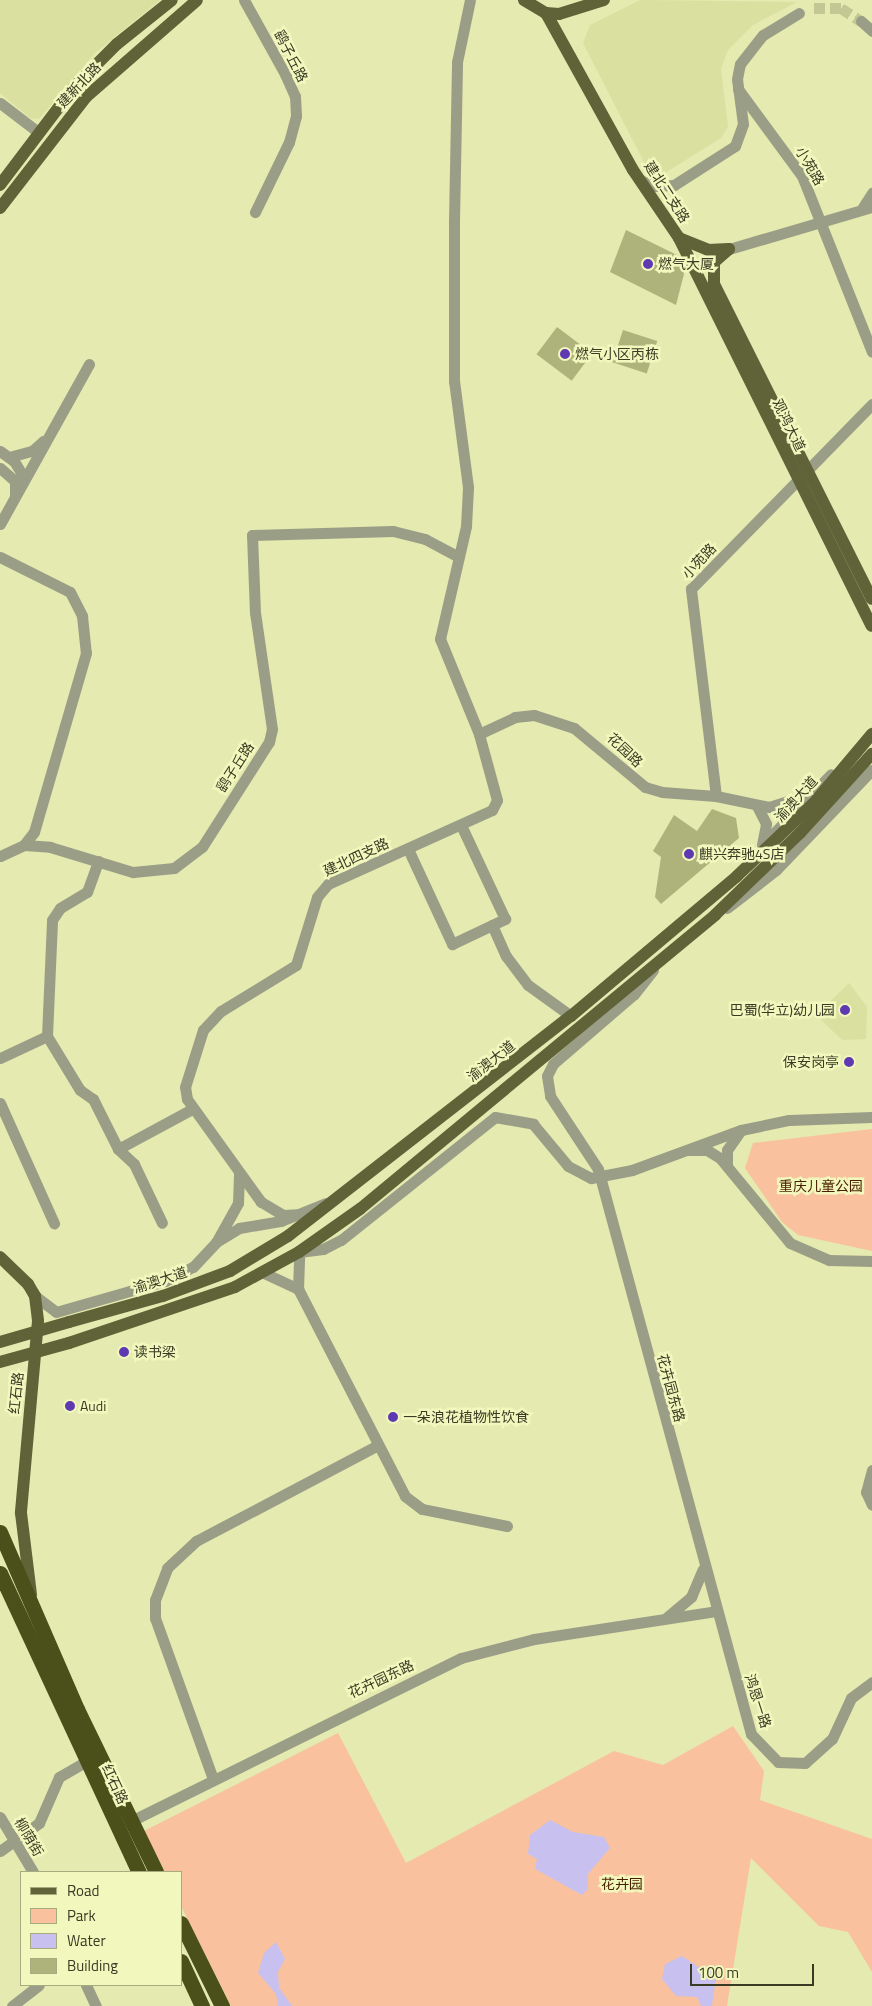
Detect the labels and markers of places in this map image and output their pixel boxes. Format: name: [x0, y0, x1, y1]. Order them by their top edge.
place label: 燃气大厦: [658, 256, 714, 272]
marker: 燃气大厦: [642, 258, 654, 270]
place label: 燃气小区丙栋: [575, 346, 659, 362]
marker: 燃气小区丙栋: [559, 348, 571, 360]
place label: 麒兴奔驰4S店: [699, 846, 784, 862]
marker: 麒兴奔驰4S店: [683, 848, 695, 860]
place label: 巴蜀(华立)幼儿园: [730, 1002, 835, 1018]
marker: 巴蜀(华立)幼儿园: [839, 1004, 851, 1016]
place label: 保安岗亭: [783, 1054, 839, 1070]
marker: 保安岗亭: [843, 1056, 855, 1068]
place label: 读书梁: [134, 1344, 176, 1360]
marker: 读书梁: [118, 1346, 130, 1358]
place label: Audi: [80, 1398, 106, 1414]
marker: Audi: [64, 1400, 76, 1412]
place label: 一朵浪花植物性饮食: [403, 1409, 529, 1425]
marker: 一朵浪花植物性饮食: [387, 1411, 399, 1423]

